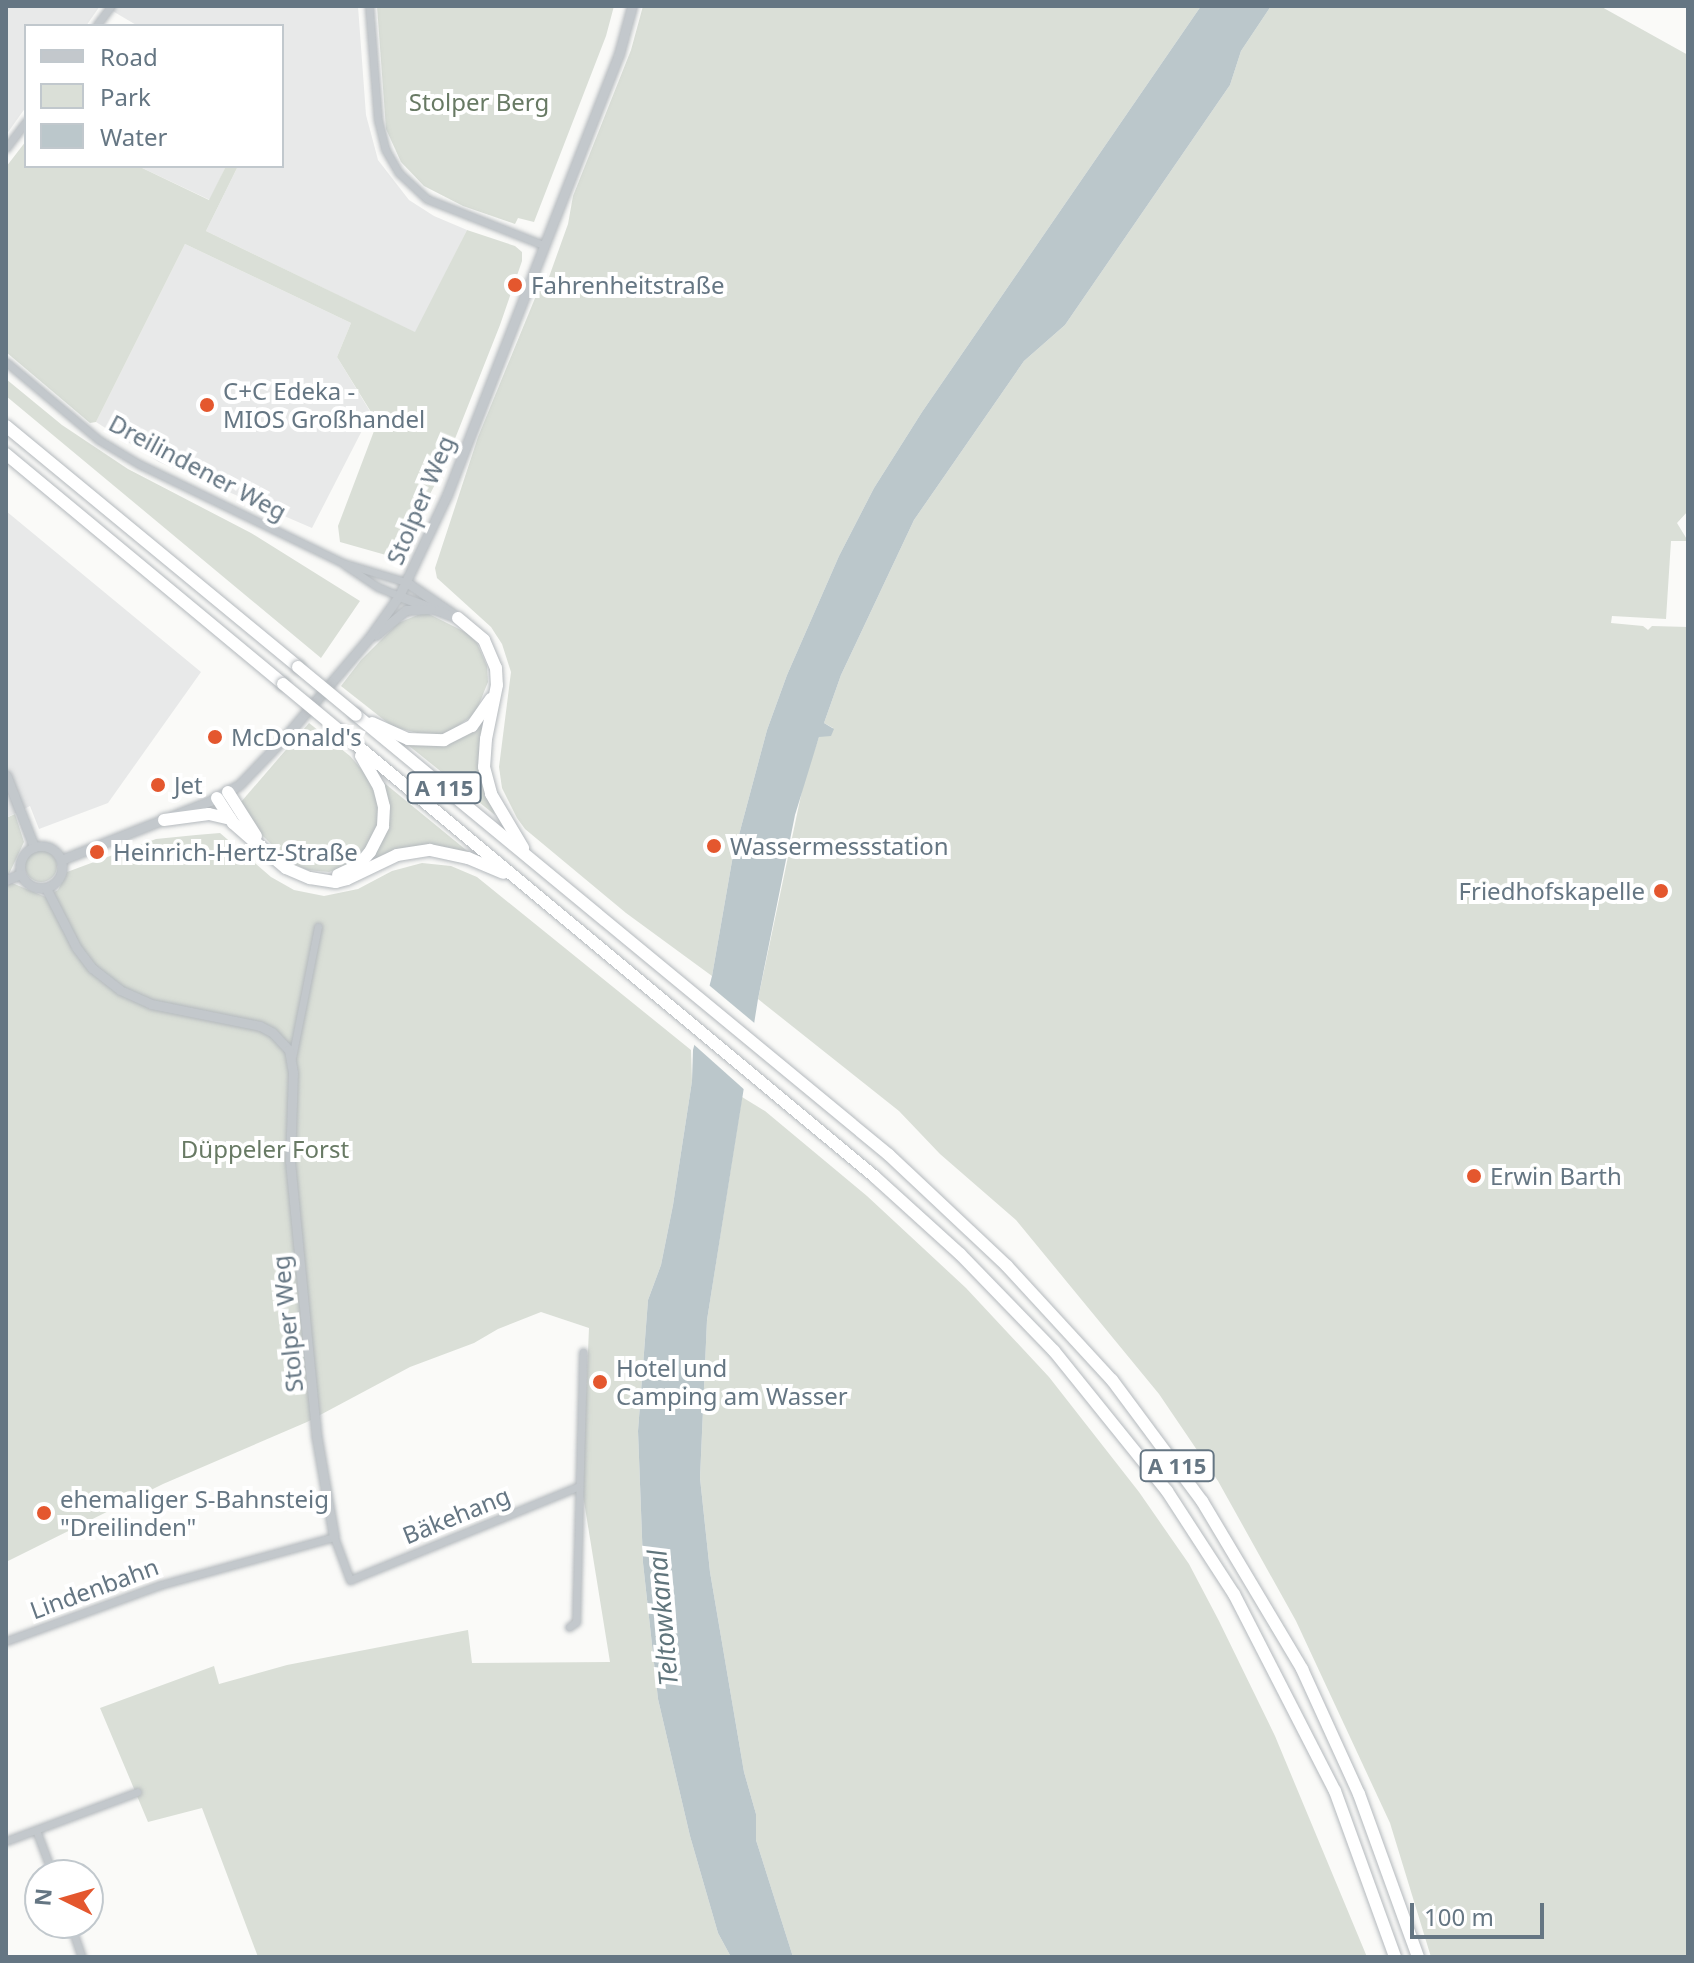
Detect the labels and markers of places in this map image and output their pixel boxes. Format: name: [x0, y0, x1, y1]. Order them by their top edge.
place label: Fahrenheitstraße: [531, 271, 725, 299]
marker: Fahrenheitstraße: [506, 276, 524, 294]
place label: C+C Edeka - MIOS Großhandel: [223, 377, 425, 433]
marker: C+C Edeka - MIOS Großhandel: [198, 396, 216, 414]
place label: McDonald's: [231, 723, 362, 751]
marker: McDonald's: [206, 728, 224, 746]
place label: Jet: [174, 771, 203, 799]
marker: Jet: [149, 776, 167, 794]
place label: Wassermessstation: [730, 832, 949, 860]
marker: Wassermessstation: [705, 837, 723, 855]
place label: Heinrich-Hertz-Straße: [113, 838, 358, 866]
marker: Heinrich-Hertz-Straße: [88, 843, 106, 861]
place label: Friedhofskapelle: [1459, 877, 1645, 905]
marker: Friedhofskapelle: [1652, 882, 1670, 900]
place label: Erwin Barth: [1490, 1162, 1622, 1190]
marker: Erwin Barth: [1465, 1167, 1483, 1185]
place label: Hotel und Camping am Wasser: [616, 1354, 848, 1410]
marker: Hotel und Camping am Wasser: [591, 1373, 609, 1391]
place label: ehemaliger S-Bahnsteig "Dreilinden": [60, 1485, 329, 1541]
marker: ehemaliger S-Bahnsteig "Dreilinden": [35, 1504, 53, 1522]

